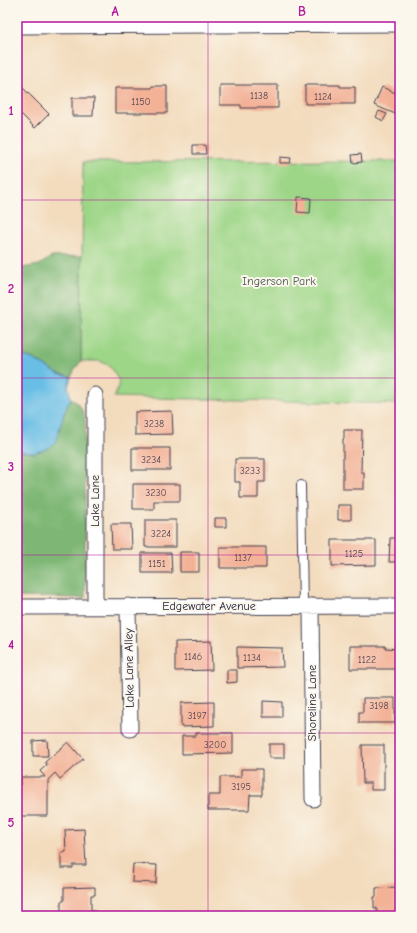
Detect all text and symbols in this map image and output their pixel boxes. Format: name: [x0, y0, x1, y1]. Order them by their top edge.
text: A: [111, 4, 119, 19]
text: B: [298, 4, 306, 19]
house number: 1138: [250, 90, 268, 102]
house number: 1124: [314, 91, 332, 103]
house number: 1150: [131, 96, 151, 108]
text: 1: [8, 103, 14, 118]
park label: Ingerson Park: [242, 274, 316, 288]
text: 2: [8, 281, 14, 296]
house number: 3238: [144, 418, 164, 430]
house number: 3234: [141, 454, 161, 466]
text: 3: [8, 459, 14, 474]
house number: 3233: [240, 465, 260, 477]
street label: Lake Lane: [88, 475, 102, 527]
house number: 3230: [145, 487, 167, 499]
house number: 3224: [151, 528, 171, 540]
house number: 1125: [345, 548, 363, 560]
house number: 1137: [234, 552, 252, 564]
house number: 1151: [148, 558, 166, 570]
street label: Edgewater Avenue: [162, 599, 256, 613]
street label: Lake Lane Alley: [121, 627, 137, 708]
text: 4: [8, 637, 14, 652]
house number: 1146: [184, 651, 202, 663]
house number: 1134: [243, 652, 261, 664]
house number: 1122: [358, 654, 376, 666]
street label: Shoreline Lane: [305, 665, 319, 741]
house number: 3198: [369, 700, 389, 712]
house number: 3197: [187, 710, 207, 722]
house number: 3200: [204, 739, 226, 751]
house number: 3195: [231, 781, 251, 793]
text: 5: [8, 815, 15, 830]

